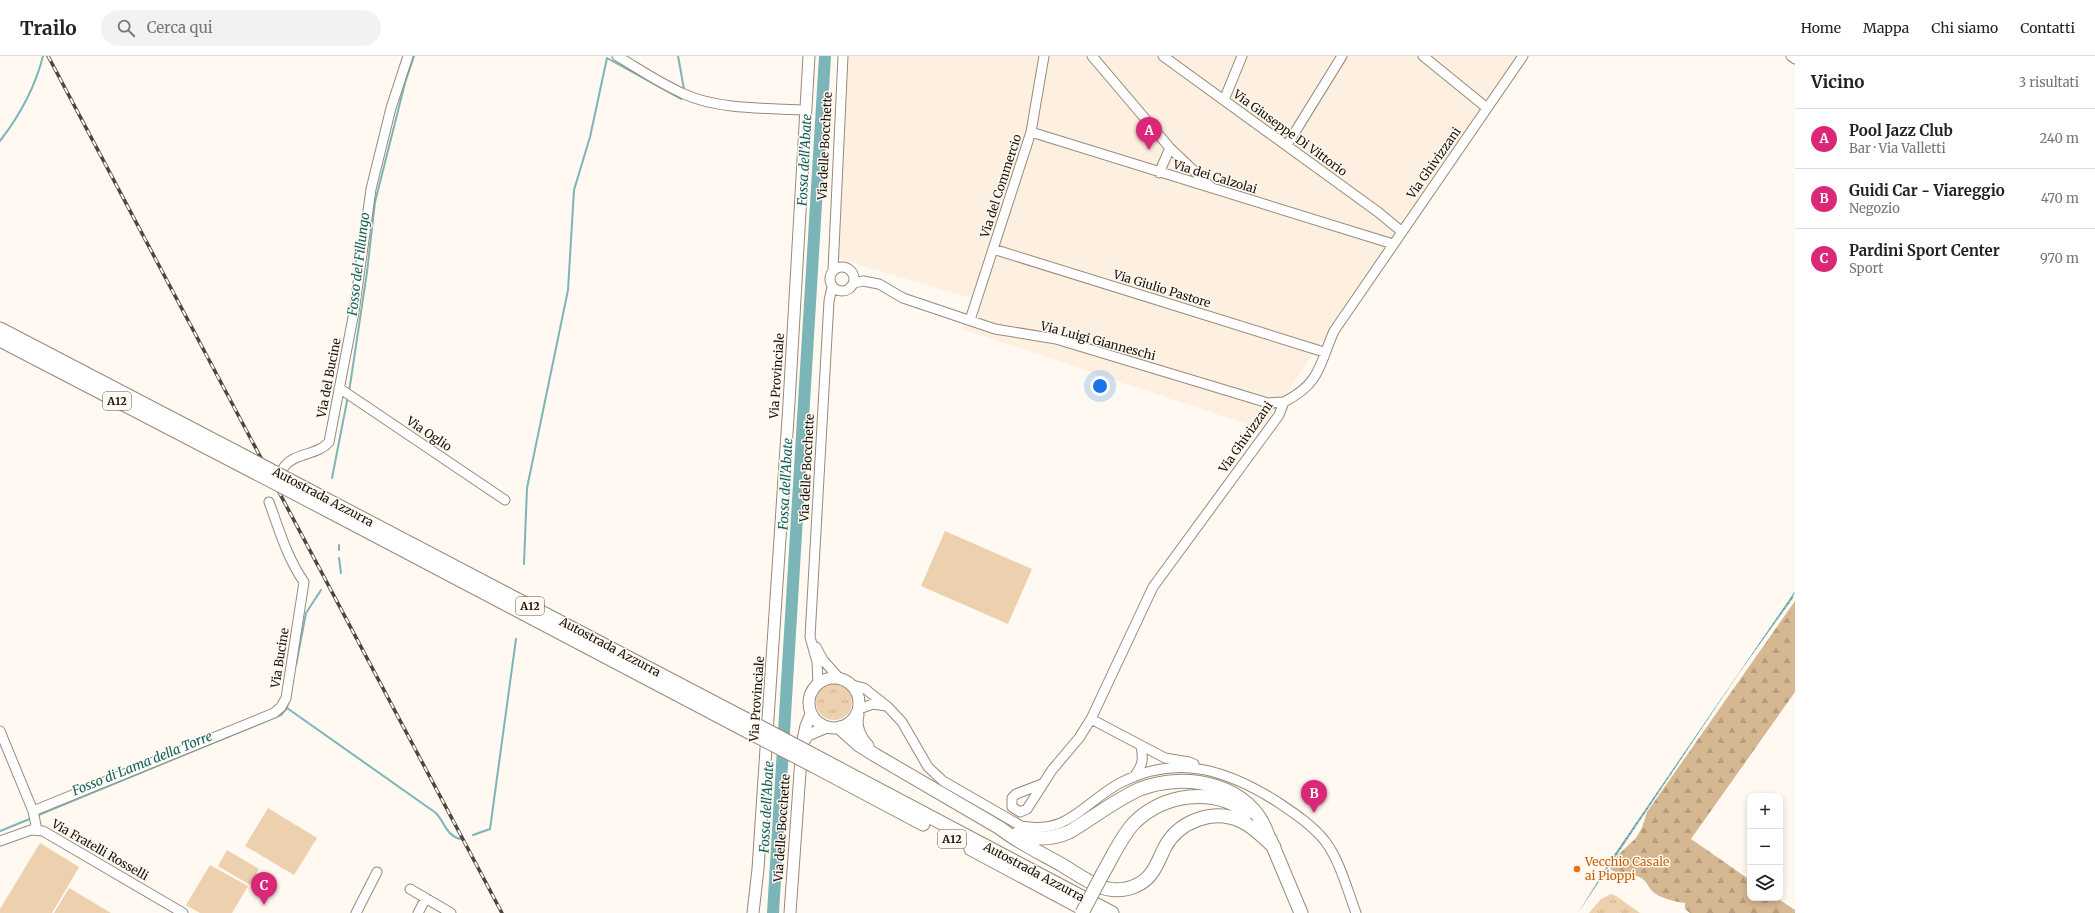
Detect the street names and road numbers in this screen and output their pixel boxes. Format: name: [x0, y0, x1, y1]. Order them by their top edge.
street label: Via Giuseppe Di Vittorio: [1230, 86, 1350, 179]
street label: Via delle Bocchette: [814, 91, 835, 201]
street label: Via Ghivizzani: [1403, 124, 1464, 202]
street label: Via del Commercio: [976, 132, 1024, 240]
street label: Via dei Calzolai: [1170, 156, 1259, 196]
street label: Via Giulio Pastore: [1111, 266, 1213, 310]
street label: Via Luigi Gianneschi: [1038, 318, 1157, 363]
street label: Via Provinciale: [766, 333, 787, 420]
street label: Via del Bucine: [313, 337, 344, 420]
road number: A12: [103, 392, 131, 410]
street label: Via Ghivizzani: [1215, 398, 1276, 476]
street label: Via Oglio: [403, 412, 455, 454]
street label: Via delle Bocchette: [796, 413, 817, 523]
street label: Autostrada Azzurra: [269, 463, 377, 530]
road number: A12: [516, 597, 544, 615]
street label: Autostrada Azzurra: [556, 613, 664, 680]
street label: Via Bucine: [267, 627, 292, 690]
street label: Via Provinciale: [746, 656, 767, 743]
street label: Via delle Bocchette: [770, 773, 793, 884]
street label: Via Fratelli Rosselli: [48, 815, 151, 883]
road number: A12: [938, 830, 966, 848]
street label: Autostrada Azzurra: [980, 838, 1088, 905]

